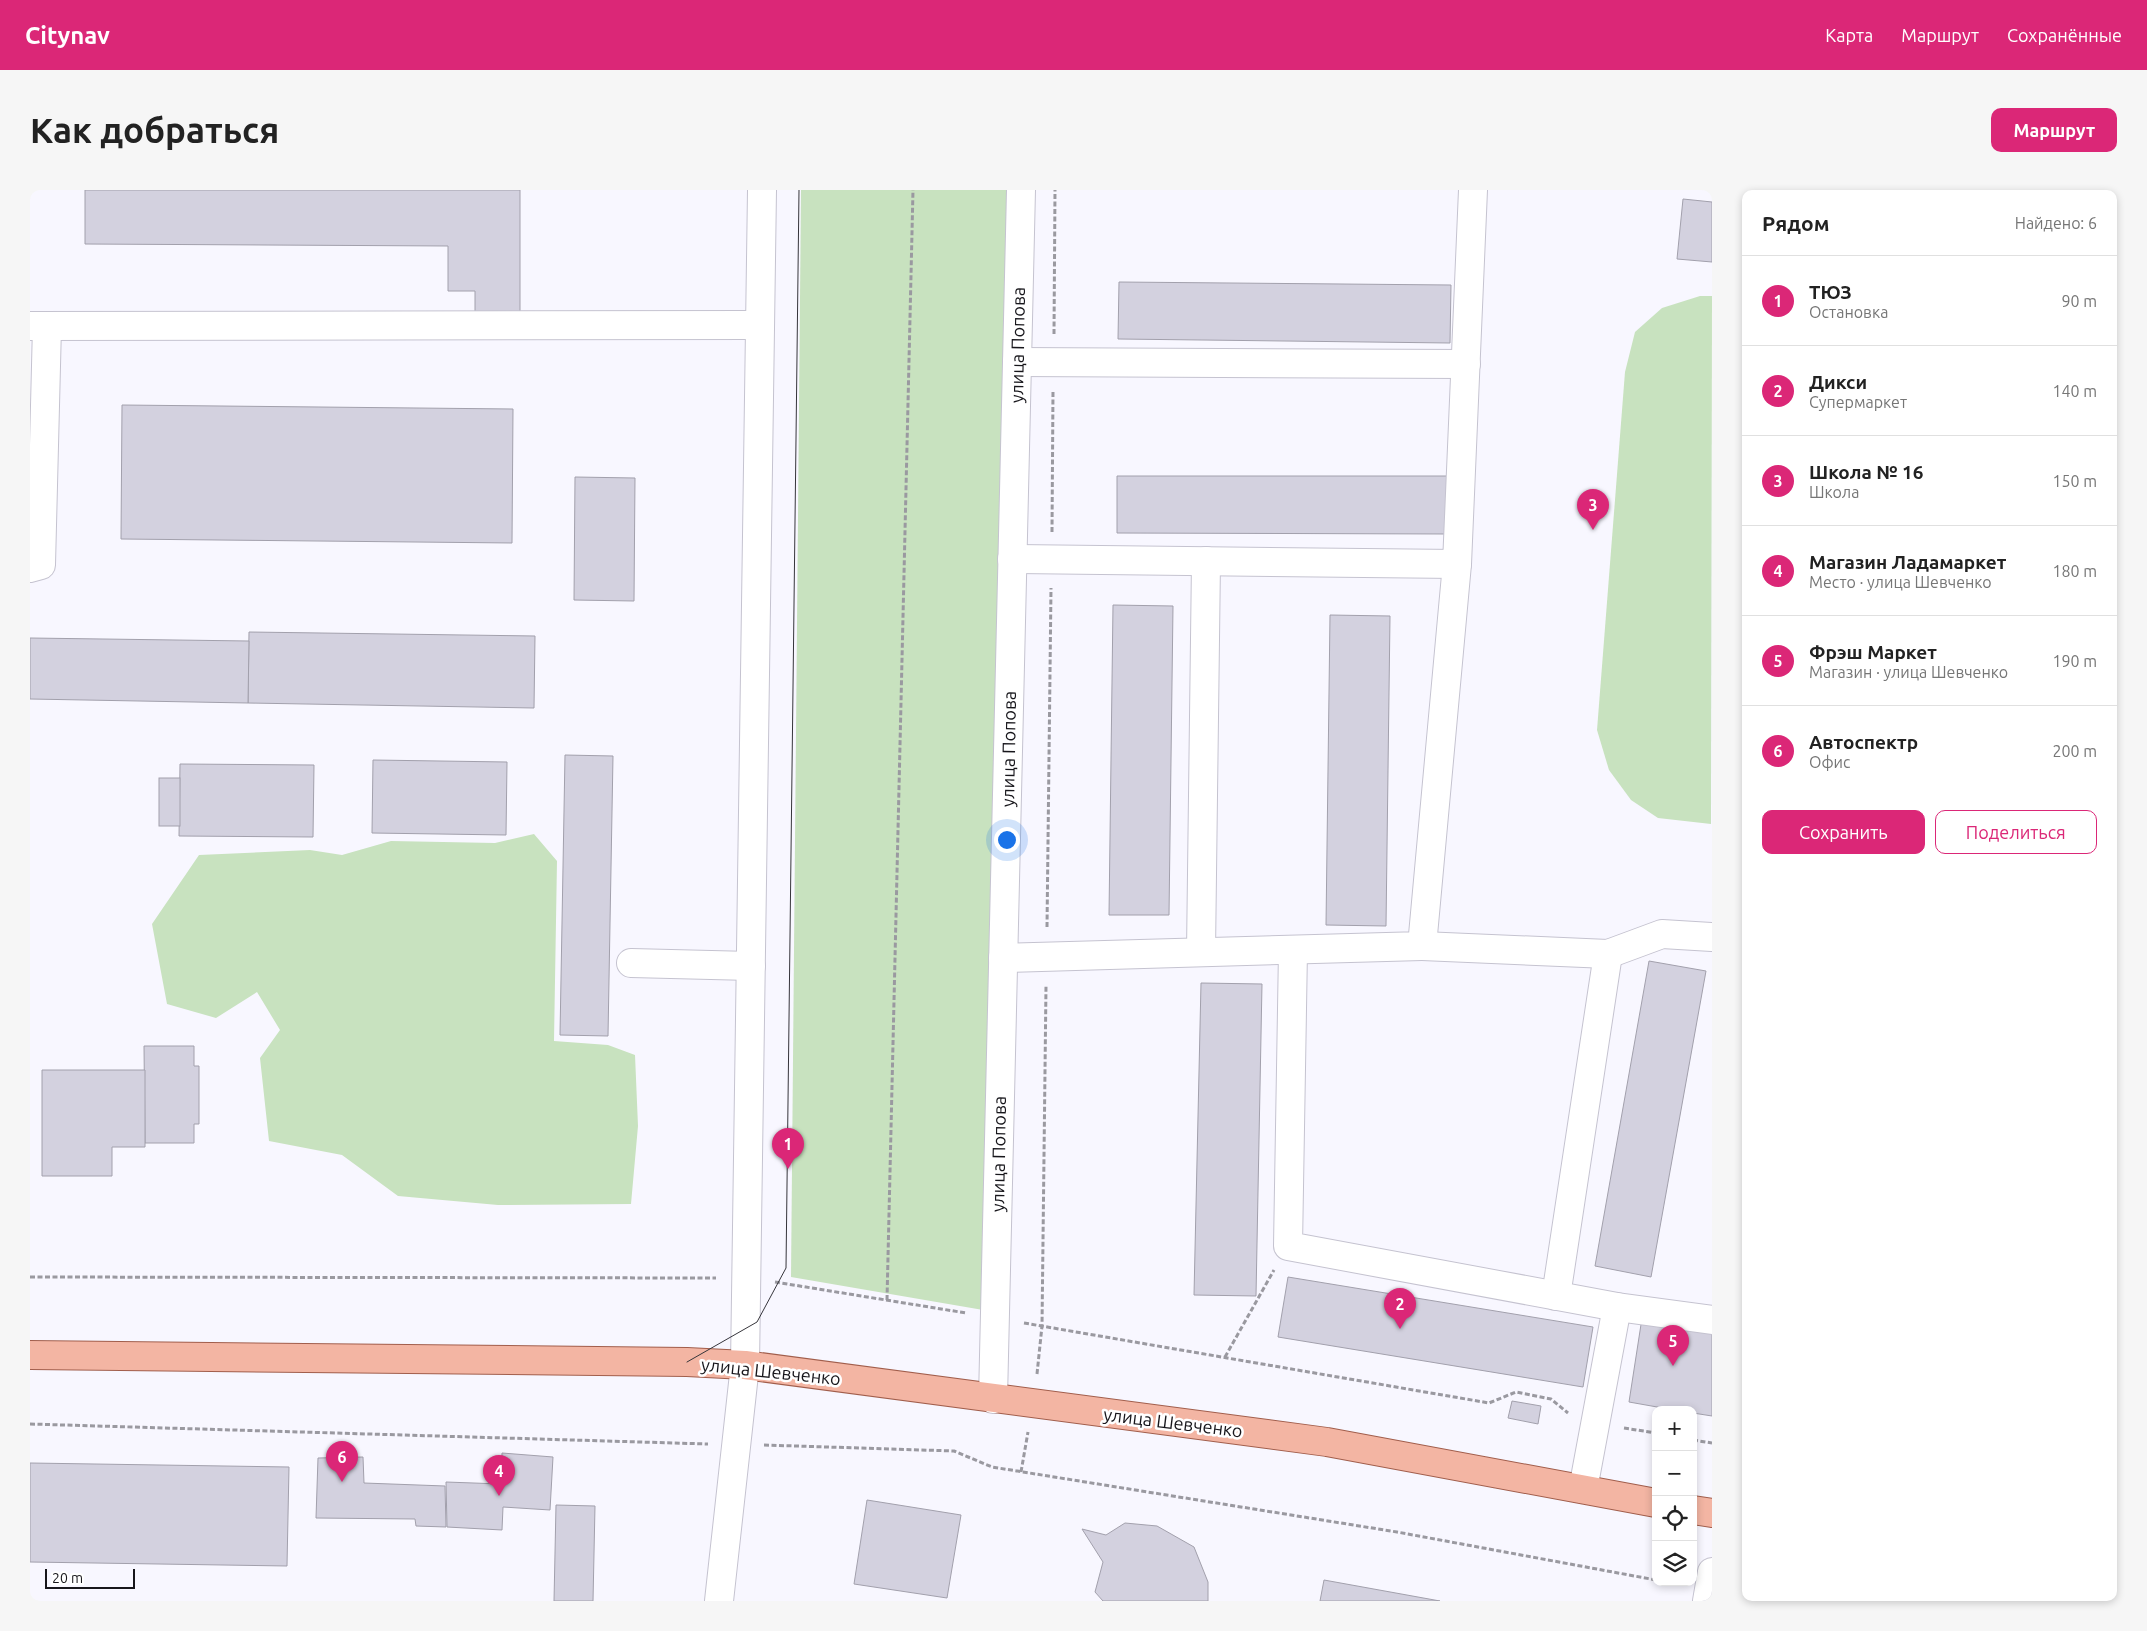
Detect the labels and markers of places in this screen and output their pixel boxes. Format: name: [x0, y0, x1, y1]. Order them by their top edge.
pin: 3: [1577, 489, 1609, 530]
pin: 1: [772, 1128, 804, 1169]
pin: 2: [1384, 1288, 1416, 1329]
pin: 5: [1657, 1325, 1689, 1366]
pin: 6: [326, 1441, 358, 1482]
pin: 4: [483, 1455, 515, 1496]

